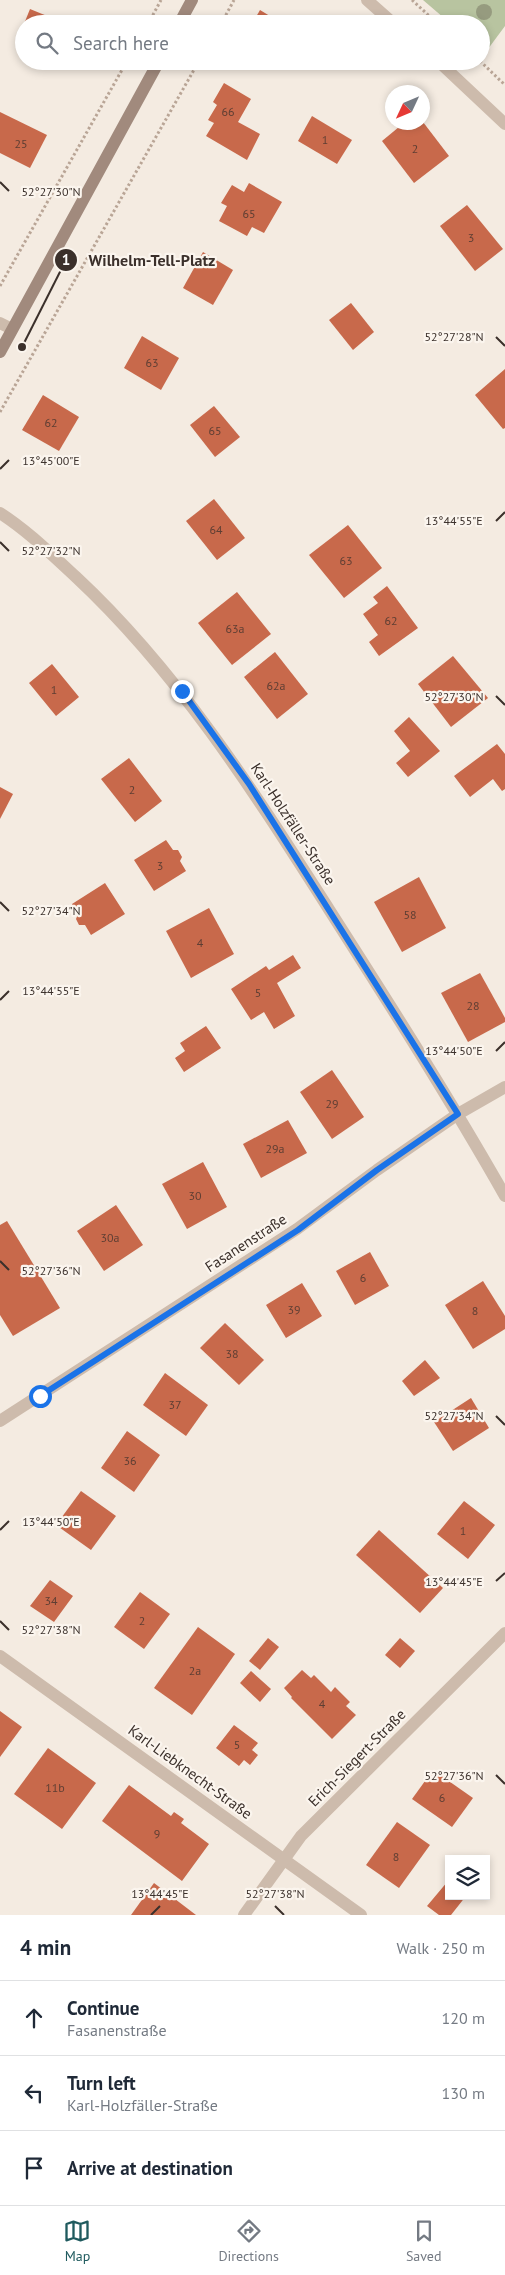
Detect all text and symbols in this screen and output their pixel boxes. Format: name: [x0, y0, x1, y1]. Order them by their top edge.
search box: [15, 15, 490, 70]
icon: search: [33, 29, 61, 57]
text: Search here: [73, 31, 169, 55]
north arrow: [385, 85, 430, 130]
house number: 66: [221, 104, 235, 119]
house number: 1: [322, 132, 328, 147]
house number: 25: [14, 136, 28, 151]
house number: 2: [412, 141, 418, 156]
text: 52°27'30"N: [21, 184, 81, 199]
house number: 65: [242, 206, 256, 221]
house number: 3: [468, 230, 474, 245]
callout: Wilhelm-Tell-Platz: [54, 244, 226, 275]
text: 1: [62, 250, 70, 269]
text: Wilhelm-Tell-Platz: [89, 250, 215, 270]
text: 52°27'28"N: [424, 329, 484, 344]
house number: 63: [145, 355, 159, 370]
house number: 62: [44, 415, 58, 430]
house number: 65: [208, 423, 222, 438]
text: 13°45'00"E: [22, 453, 80, 468]
text: 13°44'55"E: [425, 513, 483, 528]
house number: 64: [209, 522, 223, 537]
text: 52°27'32"N: [21, 543, 81, 558]
house number: 63: [339, 553, 353, 568]
house number: 62: [384, 613, 398, 628]
house number: 63a: [225, 621, 245, 636]
house number: 62a: [266, 678, 286, 693]
route end: [171, 680, 194, 703]
house number: 1: [51, 682, 57, 697]
text: 52°27'30"N: [424, 689, 484, 704]
street label: Karl-Holzfäller-Straße: [247, 759, 340, 888]
house number: 2: [129, 782, 135, 797]
house number: 3: [157, 858, 163, 873]
text: 52°27'34"N: [21, 903, 81, 918]
house number: 58: [403, 907, 417, 922]
house number: 4: [197, 935, 204, 950]
text: 13°44'55"E: [22, 983, 80, 998]
house number: 5: [255, 985, 261, 1000]
house number: 28: [466, 998, 480, 1013]
text: 13°44'50"E: [425, 1043, 483, 1058]
house number: 29: [325, 1096, 339, 1111]
house number: 29a: [265, 1141, 285, 1156]
house number: 30: [188, 1188, 202, 1203]
street label: Fasanenstraße: [201, 1209, 290, 1276]
house number: 30a: [100, 1230, 120, 1245]
text: 52°27'36"N: [21, 1263, 81, 1278]
house number: 6: [360, 1270, 366, 1285]
house number: 39: [287, 1302, 301, 1317]
house number: 8: [472, 1303, 478, 1318]
house number: 38: [225, 1346, 239, 1361]
route start: [29, 1385, 52, 1408]
house number: 37: [168, 1397, 182, 1412]
text: 52°27'34"N: [424, 1408, 484, 1423]
house number: 36: [123, 1453, 137, 1468]
text: 13°44'50"E: [22, 1514, 80, 1529]
house number: 1: [460, 1523, 466, 1538]
text: 13°44'45"E: [425, 1574, 483, 1589]
house number: 34: [44, 1593, 58, 1608]
house number: 2: [139, 1613, 145, 1628]
text: 52°27'38"N: [21, 1622, 81, 1637]
house number: 2a: [189, 1663, 201, 1678]
house number: 4: [319, 1696, 326, 1711]
street label: Erich-Siegert-Straße: [304, 1705, 409, 1810]
street label: Karl-Liebknecht-Straße: [125, 1720, 256, 1823]
house number: 5: [234, 1737, 240, 1752]
text: 52°27'36"N: [424, 1768, 484, 1783]
house number: 11b: [45, 1780, 65, 1795]
house number: 6: [439, 1790, 445, 1805]
house number: 9: [154, 1826, 160, 1841]
house number: 8: [393, 1849, 399, 1864]
map controls: [445, 1855, 490, 1900]
button: layers: [445, 1855, 490, 1900]
text: 13°44'45"E: [131, 1886, 189, 1901]
text: 52°27'38"N: [245, 1886, 305, 1901]
text: 4 min: [20, 1934, 71, 1961]
text: Walk · 250 m: [396, 1938, 485, 1958]
text: Continue: [67, 1996, 139, 2020]
icon: ahead: [20, 2004, 48, 2032]
text: 120 m: [442, 2008, 485, 2028]
text: Fasanenstraße: [67, 2020, 167, 2040]
text: Turn left: [67, 2071, 136, 2095]
icon: left: [20, 2079, 48, 2107]
text: 130 m: [442, 2083, 485, 2103]
text: Karl-Holzfäller-Straße: [67, 2095, 218, 2115]
icon: arrive: [20, 2154, 48, 2182]
text: Arrive at destination: [67, 2156, 233, 2180]
tab: Map: [63, 2217, 91, 2265]
tab: Directions: [218, 2217, 279, 2265]
tab: Saved: [406, 2217, 442, 2265]

